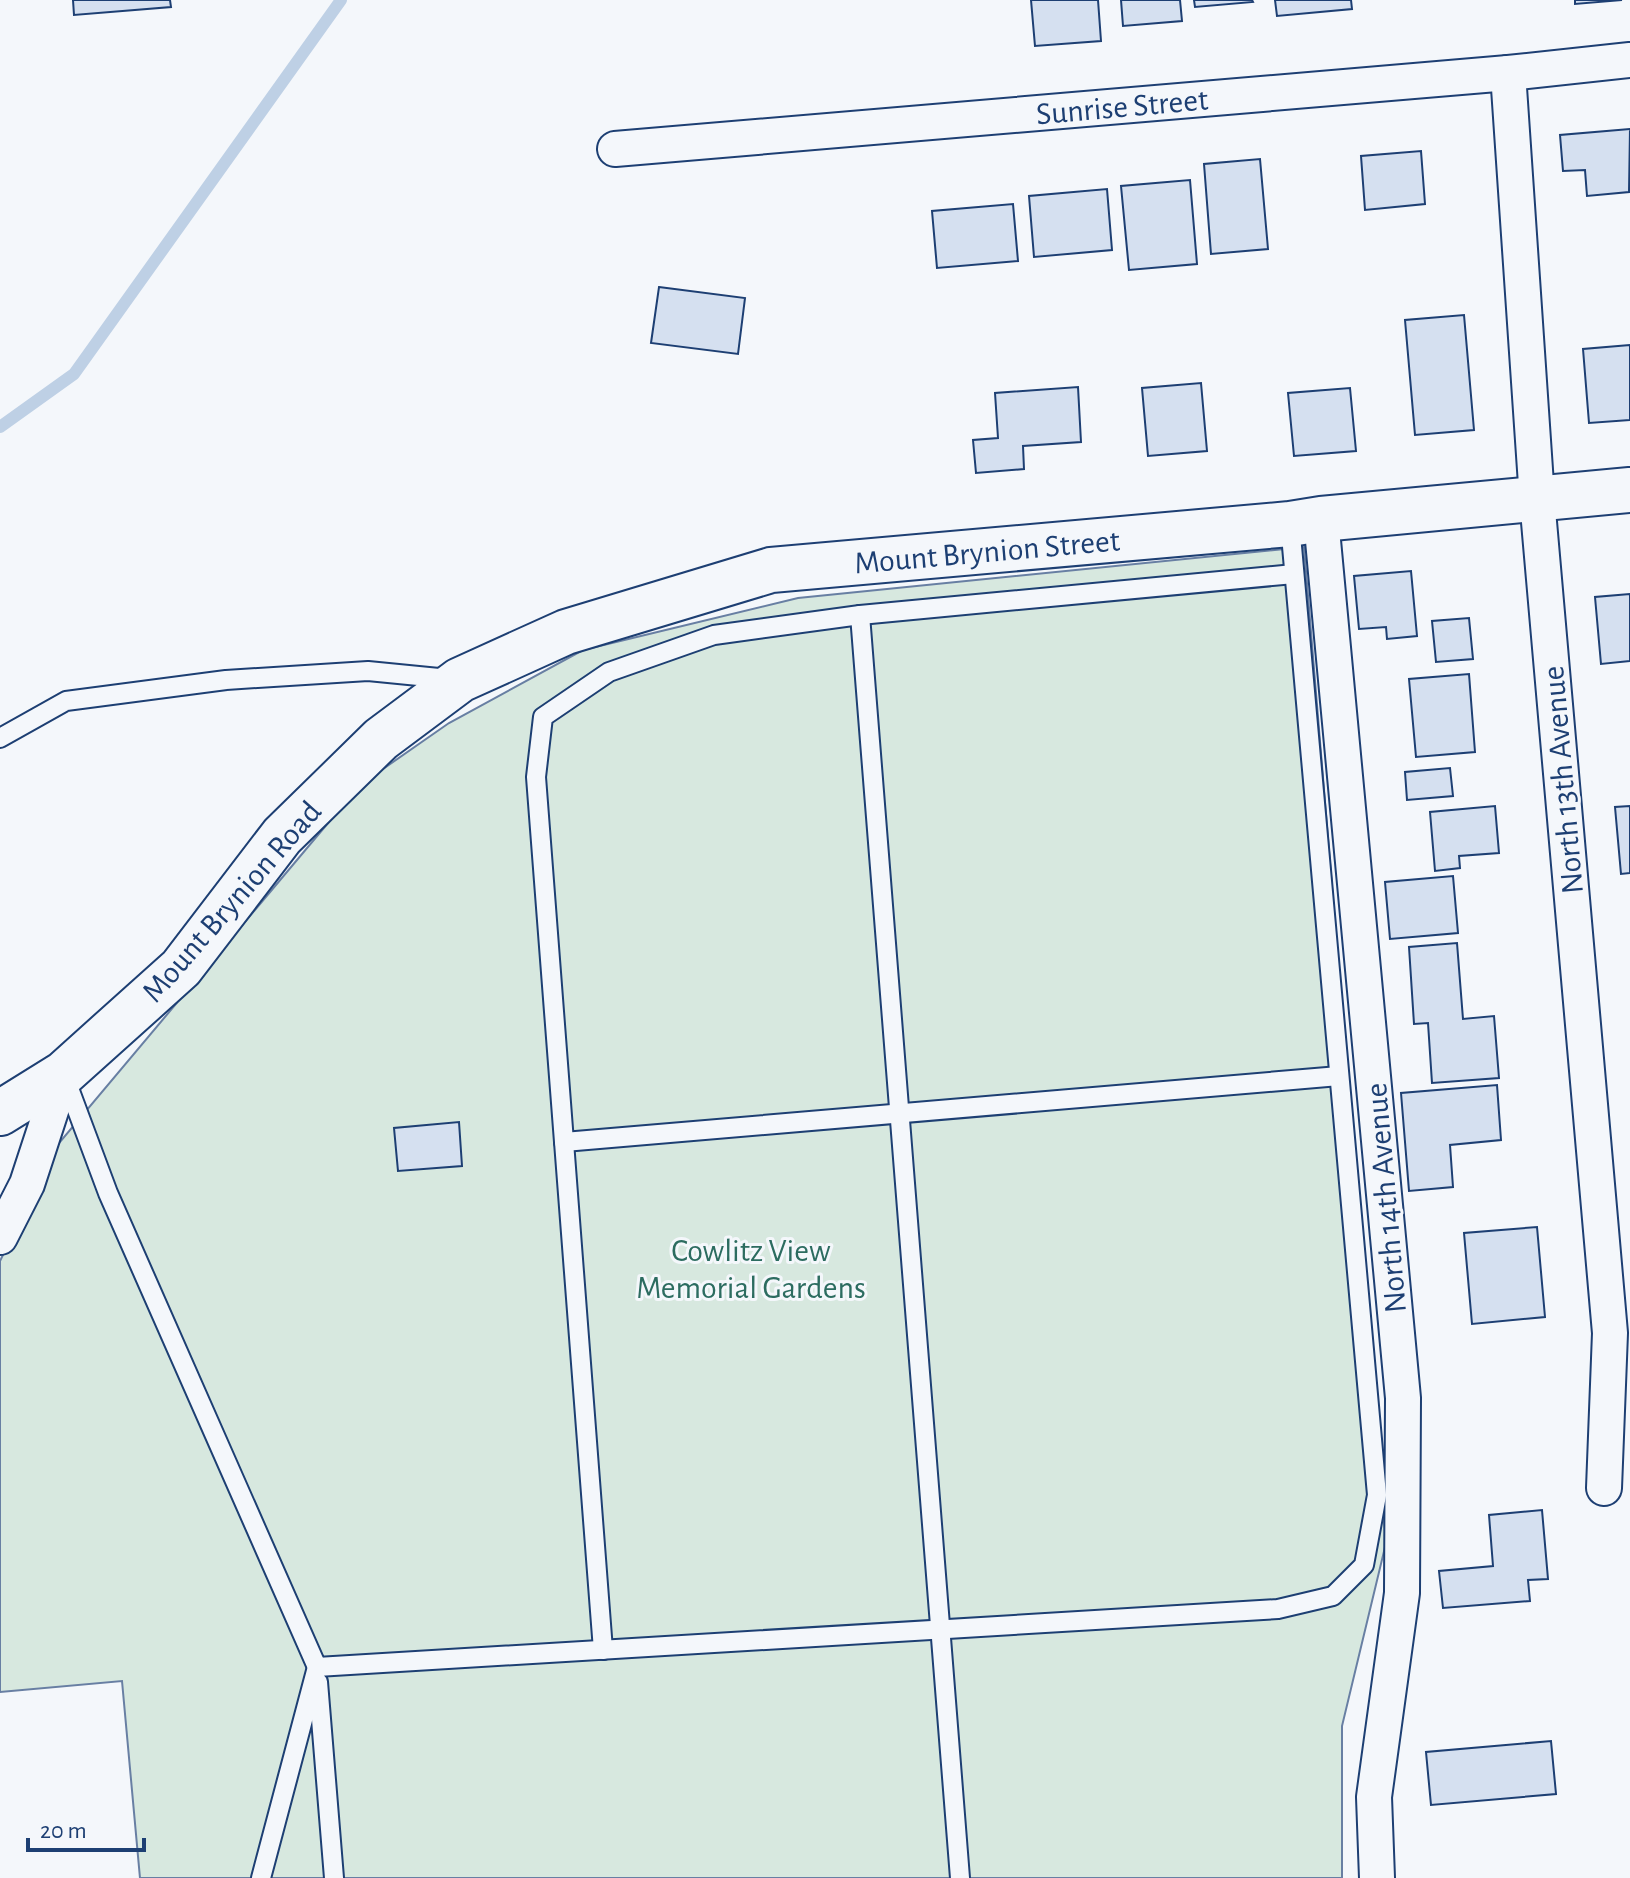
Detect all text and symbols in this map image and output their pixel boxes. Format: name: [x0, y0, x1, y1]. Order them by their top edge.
street label: Sunrise Street: [1035, 84, 1209, 130]
street label: Mount Brynion Street: [853, 524, 1121, 580]
street label: North 13th Avenue: [1537, 665, 1589, 895]
street label: Mount Brynion Road: [136, 795, 327, 1008]
street label: North 14th Avenue: [1360, 1082, 1412, 1314]
park label: Cowlitz View Memorial Gardens: [636, 1235, 866, 1304]
scale bar: [28, 1802, 144, 1852]
text: 20 m: [40, 1819, 87, 1843]

